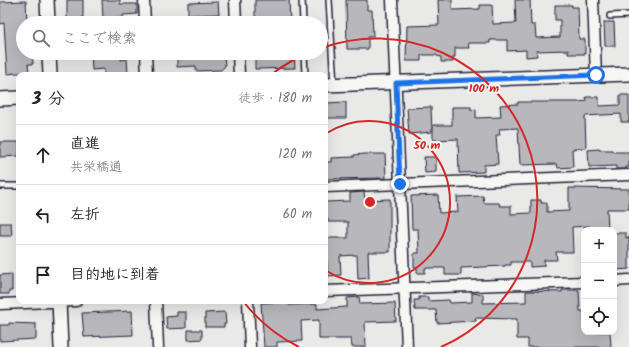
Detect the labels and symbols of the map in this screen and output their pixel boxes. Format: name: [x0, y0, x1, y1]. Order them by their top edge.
route start: [587, 66, 605, 84]
text: 100 m: [469, 79, 499, 98]
text: 50 m: [413, 136, 441, 155]
route end: [391, 175, 409, 193]
centre of rings: [363, 195, 377, 209]

